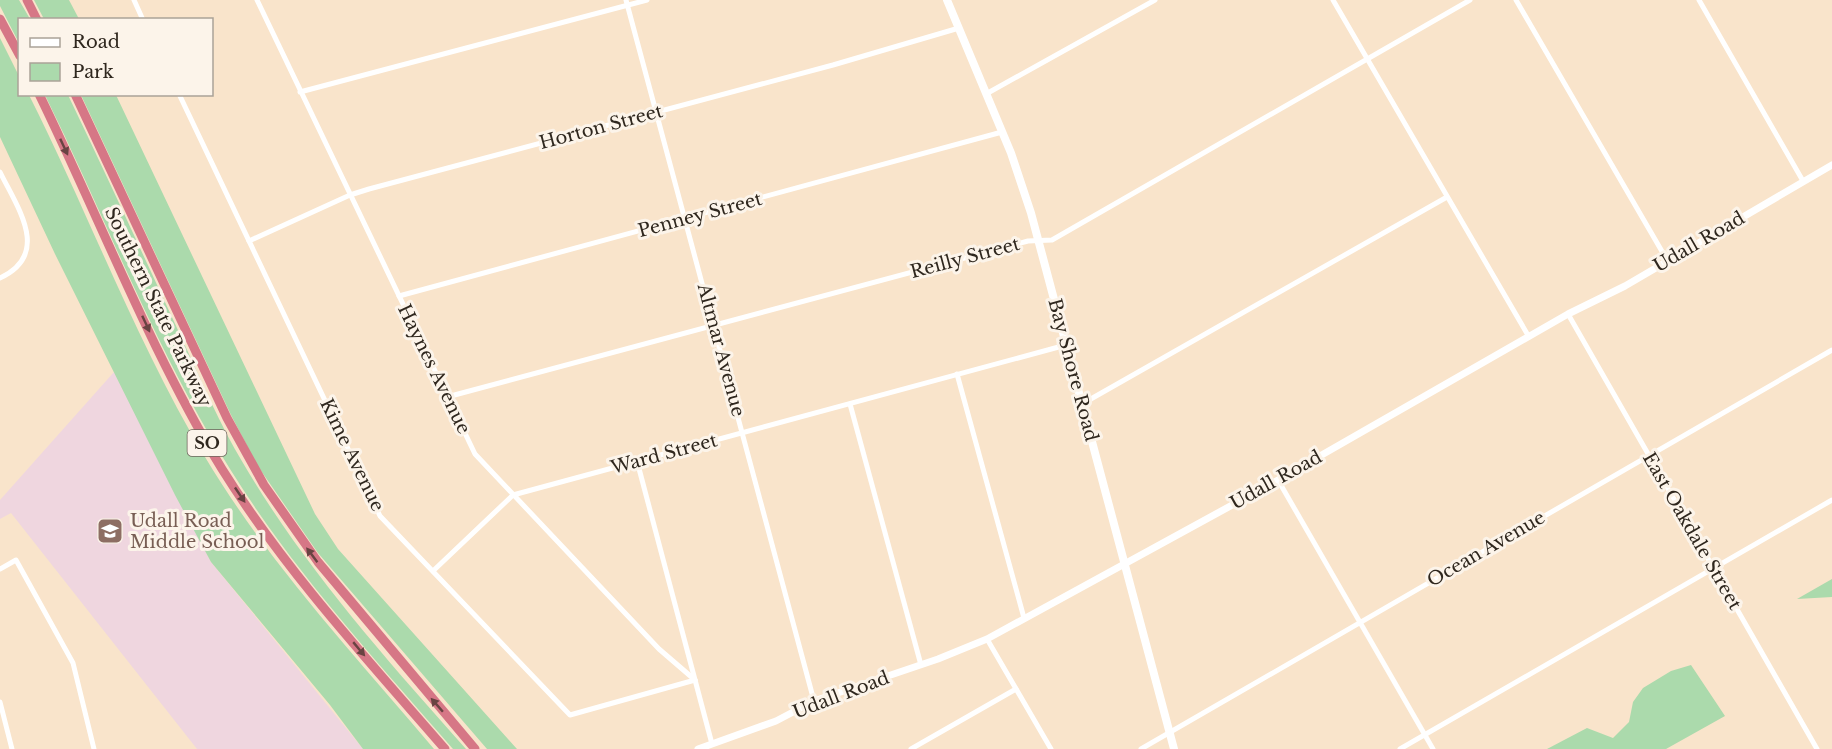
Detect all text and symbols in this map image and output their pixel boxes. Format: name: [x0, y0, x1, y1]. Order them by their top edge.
legend: [18, 18, 213, 96]
text: Road: [72, 31, 120, 53]
text: Park: [72, 61, 114, 83]
street label: Horton Street: [537, 100, 665, 154]
one-way arrow: [59, 139, 69, 157]
street label: Penney Street: [636, 188, 765, 242]
street label: Southern State Parkway: [100, 203, 216, 411]
street label: Udall Road: [1649, 207, 1749, 277]
street label: Reilly Street: [908, 233, 1022, 283]
street label: Altmar Avenue: [692, 280, 749, 419]
street label: Bay Shore Road: [1043, 296, 1103, 444]
street label: Haynes Avenue: [393, 301, 475, 437]
one-way arrow: [142, 316, 151, 333]
street label: Kime Avenue: [315, 395, 389, 515]
street label: Ward Street: [607, 429, 720, 479]
road number: SO: [188, 430, 226, 456]
street label: Udall Road: [1226, 446, 1326, 514]
street label: East Oakdale Street: [1638, 448, 1746, 614]
one-way arrow: [234, 487, 245, 503]
street label: Ocean Avenue: [1423, 506, 1549, 592]
place label: Udall Road Middle School: [130, 510, 265, 553]
school or university icon: Udall Road Middle School: [95, 516, 125, 546]
one-way arrow: [307, 547, 319, 562]
one-way arrow: [352, 641, 365, 656]
street label: Udall Road: [790, 666, 892, 724]
one-way arrow: [431, 698, 444, 713]

